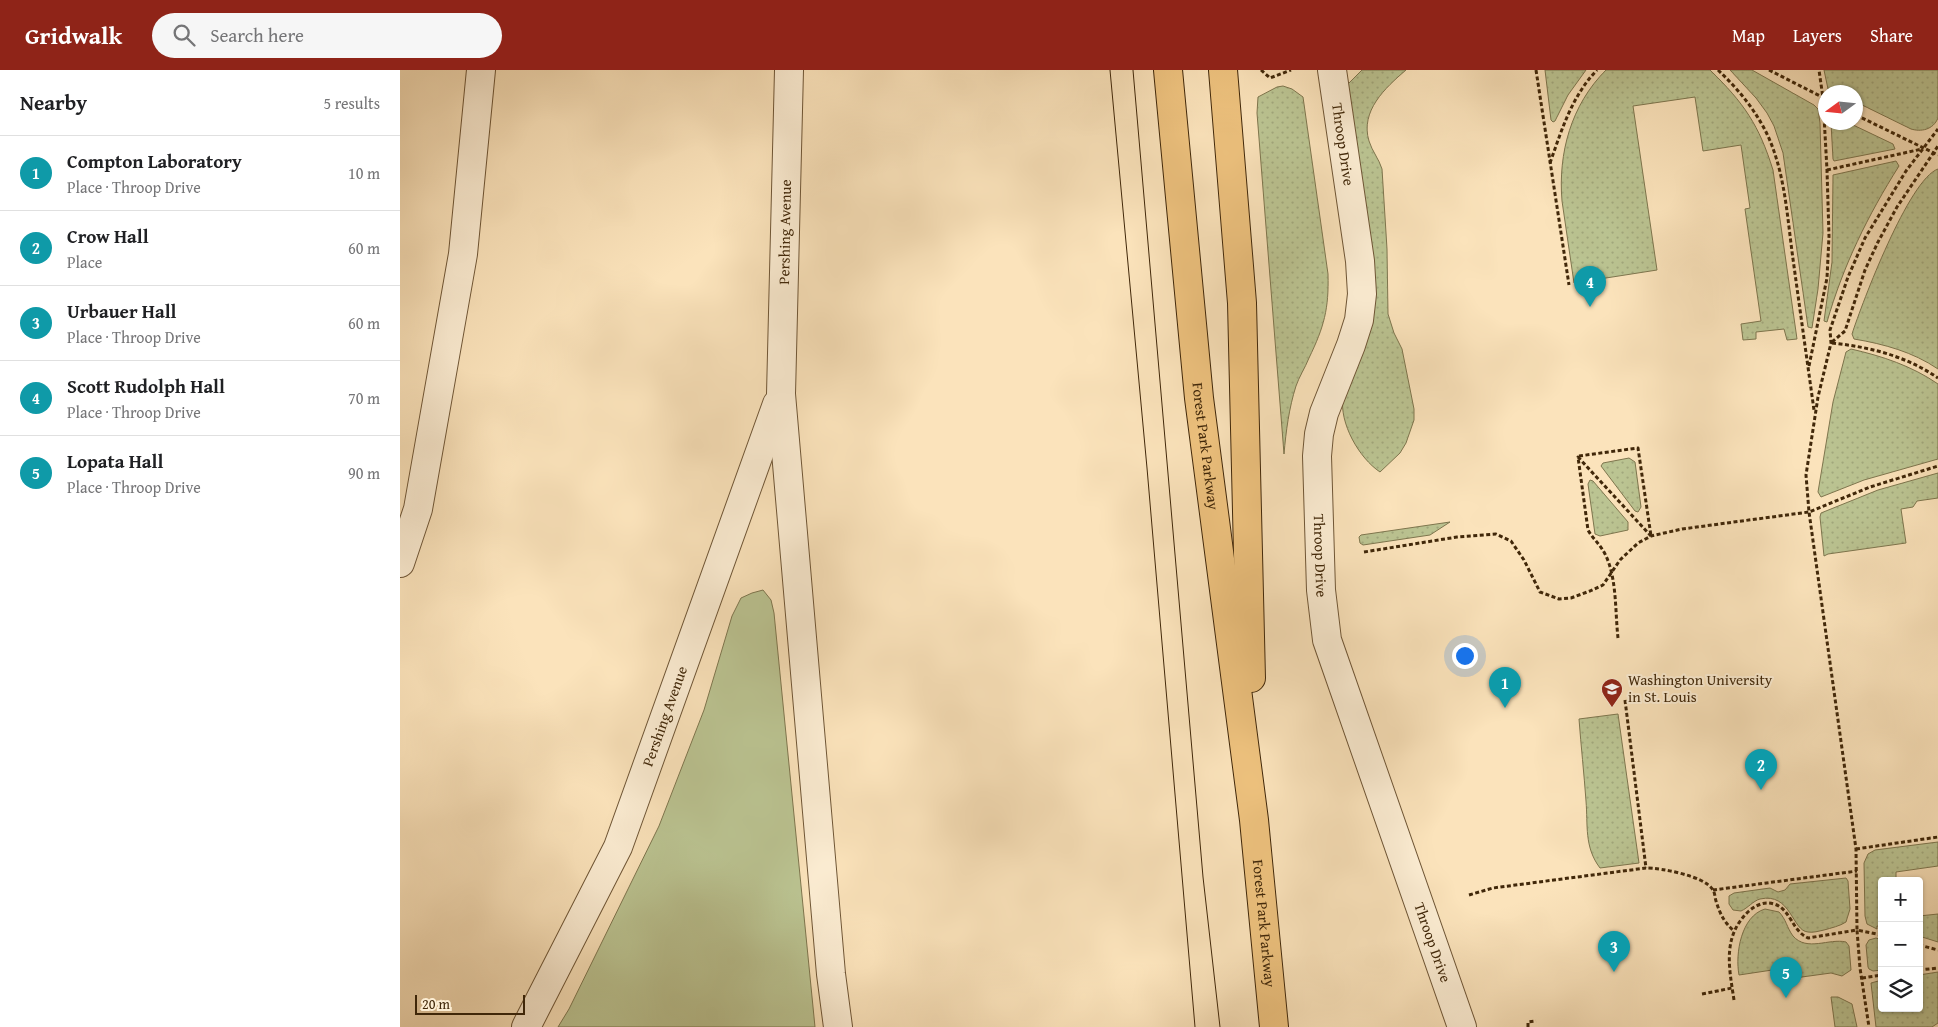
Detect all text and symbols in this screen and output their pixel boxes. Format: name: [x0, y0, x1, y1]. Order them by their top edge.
search box: [152, 13, 502, 58]
text: Gridwalk: [25, 18, 122, 53]
icon: search: [170, 21, 198, 49]
text: Search here: [210, 21, 304, 49]
text: Map: [1732, 22, 1765, 49]
text: Layers: [1793, 22, 1842, 49]
text: Share: [1870, 22, 1913, 49]
north arrow: [1818, 85, 1863, 130]
text: Nearby: [20, 87, 87, 118]
text: 5 results: [323, 91, 380, 115]
street label: Throop Drive: [1327, 101, 1360, 187]
text: Compton Laboratory: [67, 147, 242, 175]
text: 1: [32, 161, 40, 185]
text: 10 m: [348, 161, 380, 185]
text: Place · Throop Drive: [67, 175, 201, 199]
street label: Pershing Avenue: [773, 179, 796, 285]
text: Crow Hall: [67, 222, 149, 250]
text: 2: [32, 236, 40, 260]
text: 60 m: [348, 236, 380, 260]
text: Place: [67, 250, 102, 274]
pin: 4: [1574, 266, 1606, 307]
text: Urbauer Hall: [67, 297, 177, 325]
text: 3: [32, 311, 40, 335]
text: 60 m: [348, 311, 380, 335]
text: Place · Throop Drive: [67, 325, 201, 349]
text: Scott Rudolph Hall: [67, 372, 225, 400]
street label: Forest Park Parkway: [1188, 381, 1225, 512]
text: 4: [32, 386, 40, 410]
text: 70 m: [348, 386, 380, 410]
text: Place · Throop Drive: [67, 400, 201, 424]
text: Lopata Hall: [67, 447, 163, 475]
text: 5: [32, 461, 40, 485]
text: 90 m: [348, 461, 380, 485]
text: Place · Throop Drive: [67, 475, 201, 499]
street label: Throop Drive: [1309, 514, 1333, 598]
your location: [1452, 643, 1478, 669]
street label: Pershing Avenue: [637, 663, 692, 769]
pin: 1: [1489, 667, 1521, 708]
place label: Washington University in St. Louis: [1628, 669, 1773, 707]
school or university icon: Washington University in St. Louis: [1600, 677, 1624, 708]
pin: 2: [1745, 749, 1777, 790]
street label: Forest Park Parkway: [1248, 859, 1281, 989]
map controls: [1878, 877, 1923, 1012]
button: +: [1878, 877, 1923, 922]
street label: Throop Drive: [1409, 899, 1457, 985]
button: −: [1878, 922, 1923, 967]
pin: 3: [1598, 931, 1630, 972]
pin: 5: [1770, 957, 1802, 998]
button: layers: [1878, 967, 1923, 1012]
scale bar: [415, 992, 525, 1015]
text: 20 m: [422, 994, 450, 1014]

